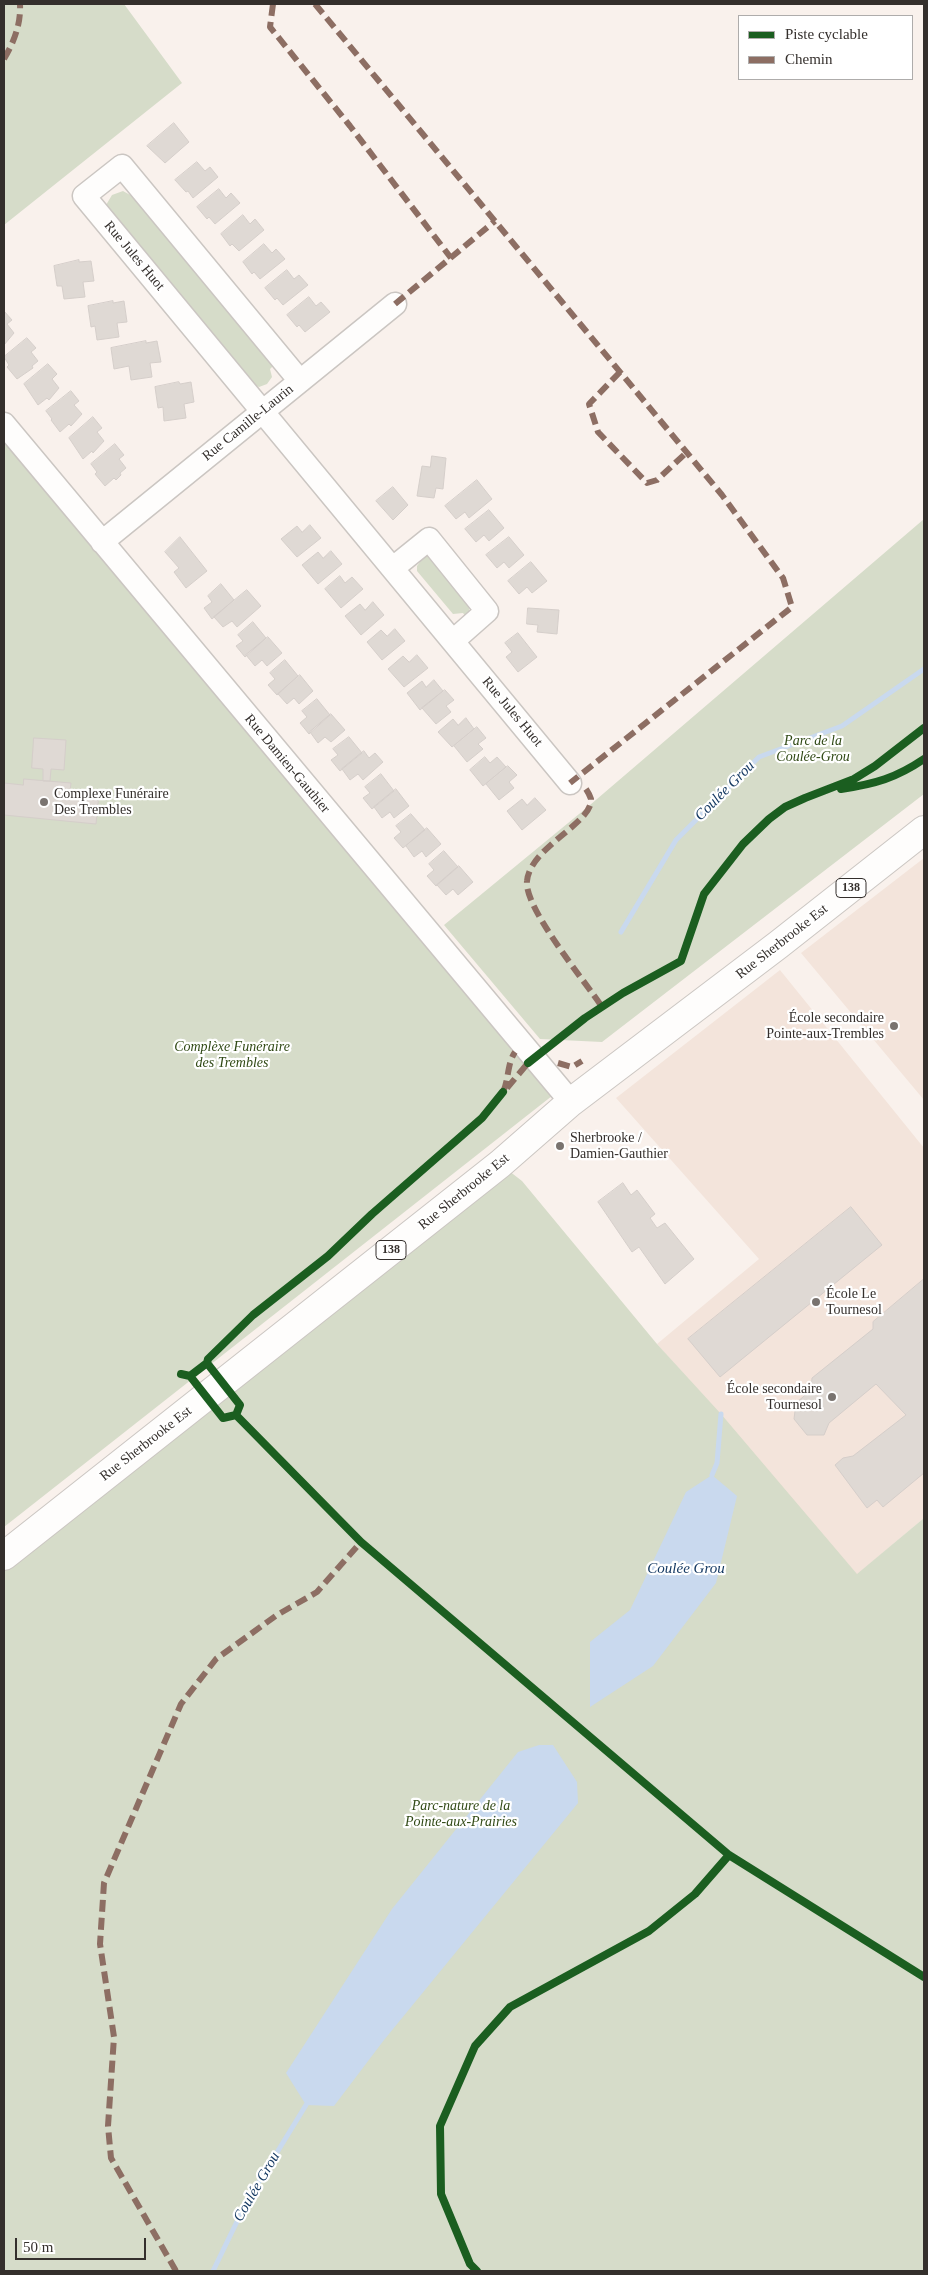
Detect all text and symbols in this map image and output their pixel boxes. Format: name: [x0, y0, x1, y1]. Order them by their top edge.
legend: [738, 15, 913, 80]
text: Piste cyclable: [785, 26, 868, 42]
text: Chemin: [785, 51, 833, 67]
street label: Rue Jules Huot: [100, 218, 168, 294]
street label: Rue Camille-Laurin: [199, 381, 297, 465]
street label: Rue Jules Huot: [478, 674, 546, 750]
street label: Rue Damien-Gauthier: [241, 711, 333, 817]
park label: Parc de la Coulée-Grou: [776, 733, 850, 766]
water label: Coulée Grou: [691, 757, 759, 825]
place label: Complexe Funéraire Des Trembles: [54, 786, 169, 819]
marker: Complexe Funéraire Des Trembles: [38, 796, 50, 808]
road number: 138: [836, 878, 866, 898]
street label: Rue Sherbrooke Est: [733, 901, 831, 983]
place label: École secondaire Pointe-aux-Trembles: [766, 1010, 884, 1042]
marker: École secondaire Pointe-aux-Trembles: [888, 1020, 900, 1032]
park label: Complèxe Funéraire des Trembles: [174, 1039, 290, 1072]
place label: Sherbrooke / Damien-Gauthier: [570, 1130, 668, 1162]
marker: Sherbrooke / Damien-Gauthier: [554, 1140, 566, 1152]
street label: Rue Sherbrooke Est: [415, 1150, 513, 1234]
road number: 138: [376, 1240, 406, 1260]
place label: École Le Tournesol: [826, 1286, 882, 1318]
marker: École Le Tournesol: [810, 1296, 822, 1308]
place label: École secondaire Tournesol: [727, 1381, 822, 1414]
marker: École secondaire Tournesol: [826, 1391, 838, 1403]
street label: Rue Sherbrooke Est: [97, 1403, 195, 1485]
water label: Coulée Grou: [647, 1560, 725, 1578]
park label: Parc-nature de la Pointe-aux-Prairies: [405, 1798, 517, 1830]
water label: Coulée Grou: [230, 2149, 284, 2225]
scale bar: [18, 2228, 149, 2260]
text: 50 m: [23, 2239, 53, 2255]

